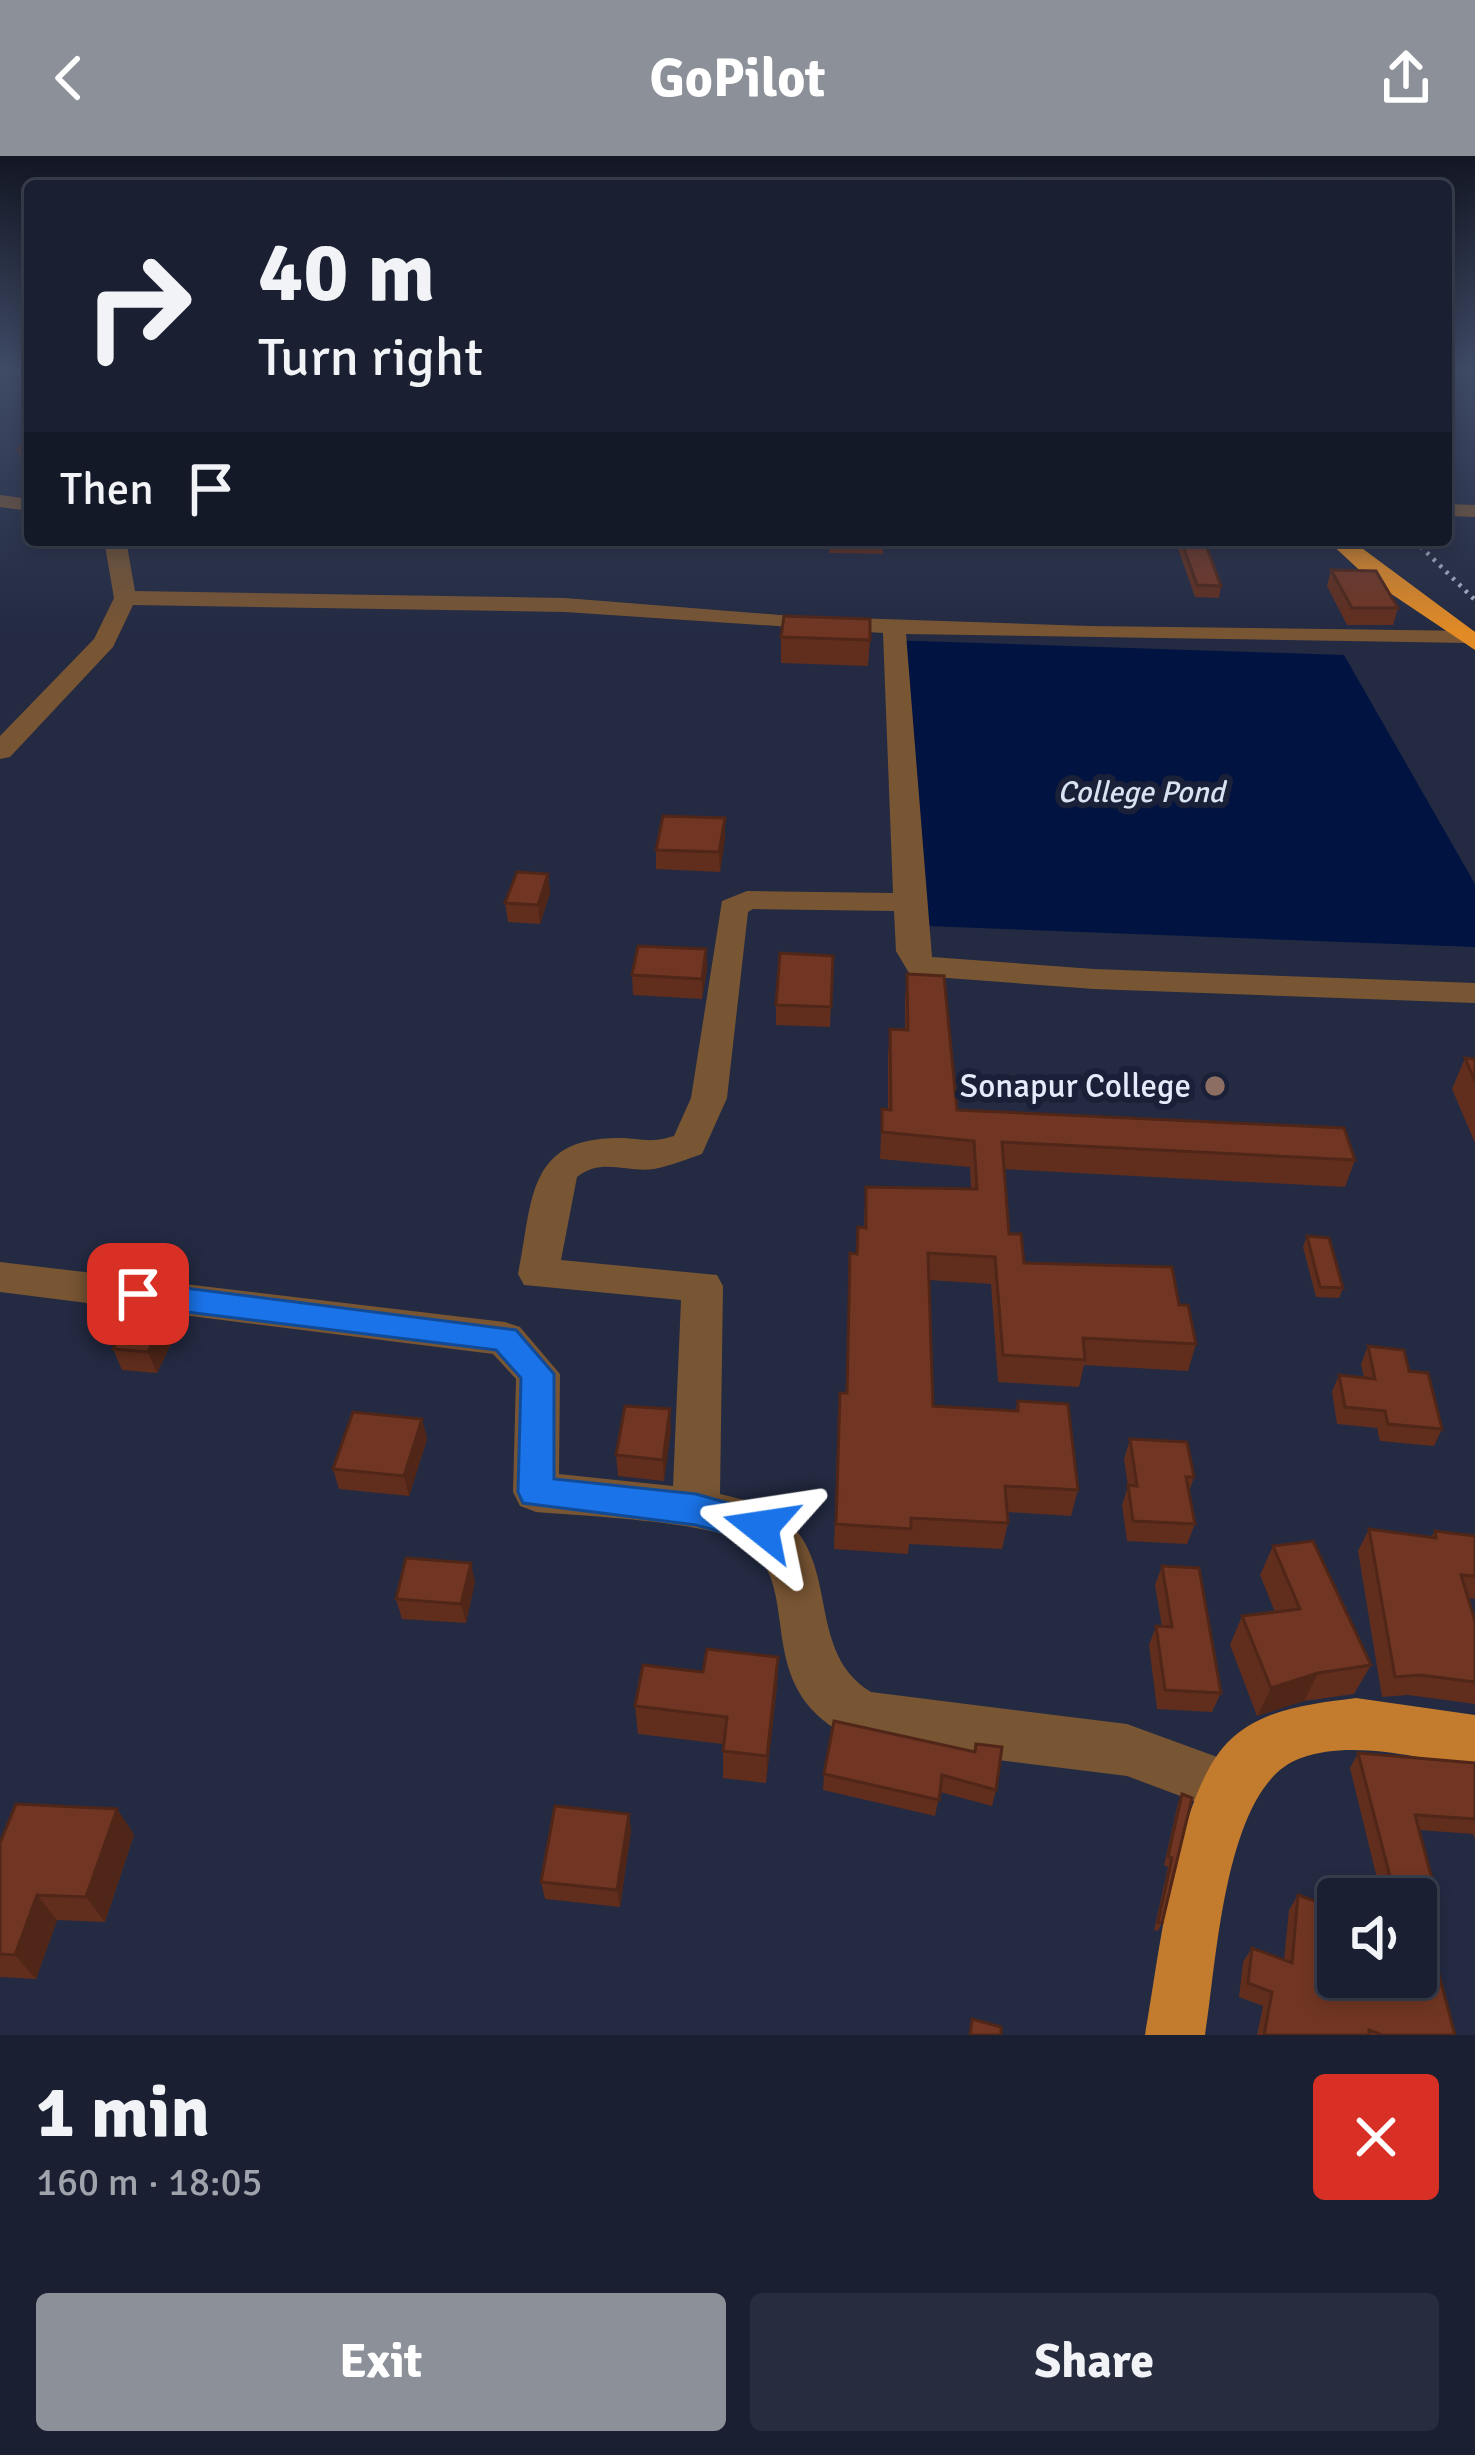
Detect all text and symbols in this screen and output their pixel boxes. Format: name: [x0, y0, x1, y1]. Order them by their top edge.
icon: back: [36, 45, 102, 111]
text: GoPilot: [649, 45, 826, 112]
icon: share: [1373, 45, 1439, 111]
text: 40 m: [258, 221, 435, 325]
icon: right: [60, 228, 216, 384]
text: Turn right: [258, 324, 483, 391]
icon: arrive: [178, 456, 244, 522]
text: Then: [60, 462, 154, 517]
water label: College Pond: [1057, 774, 1228, 811]
place label: Sonapur College: [960, 1066, 1191, 1107]
marker: Sonapur College: [1202, 1073, 1228, 1099]
pin: [87, 1243, 189, 1345]
icon: arrive: [105, 1261, 171, 1327]
position arrow: [698, 1464, 824, 1590]
map controls: [1317, 1878, 1437, 1998]
button: sound: [1317, 1878, 1437, 1998]
text: 1 min: [36, 2068, 210, 2157]
button: close: [1313, 2074, 1439, 2200]
text: 160 m · 18:05: [36, 2158, 263, 2206]
button: Exit: [36, 2293, 726, 2431]
button: Share: [750, 2293, 1439, 2431]

